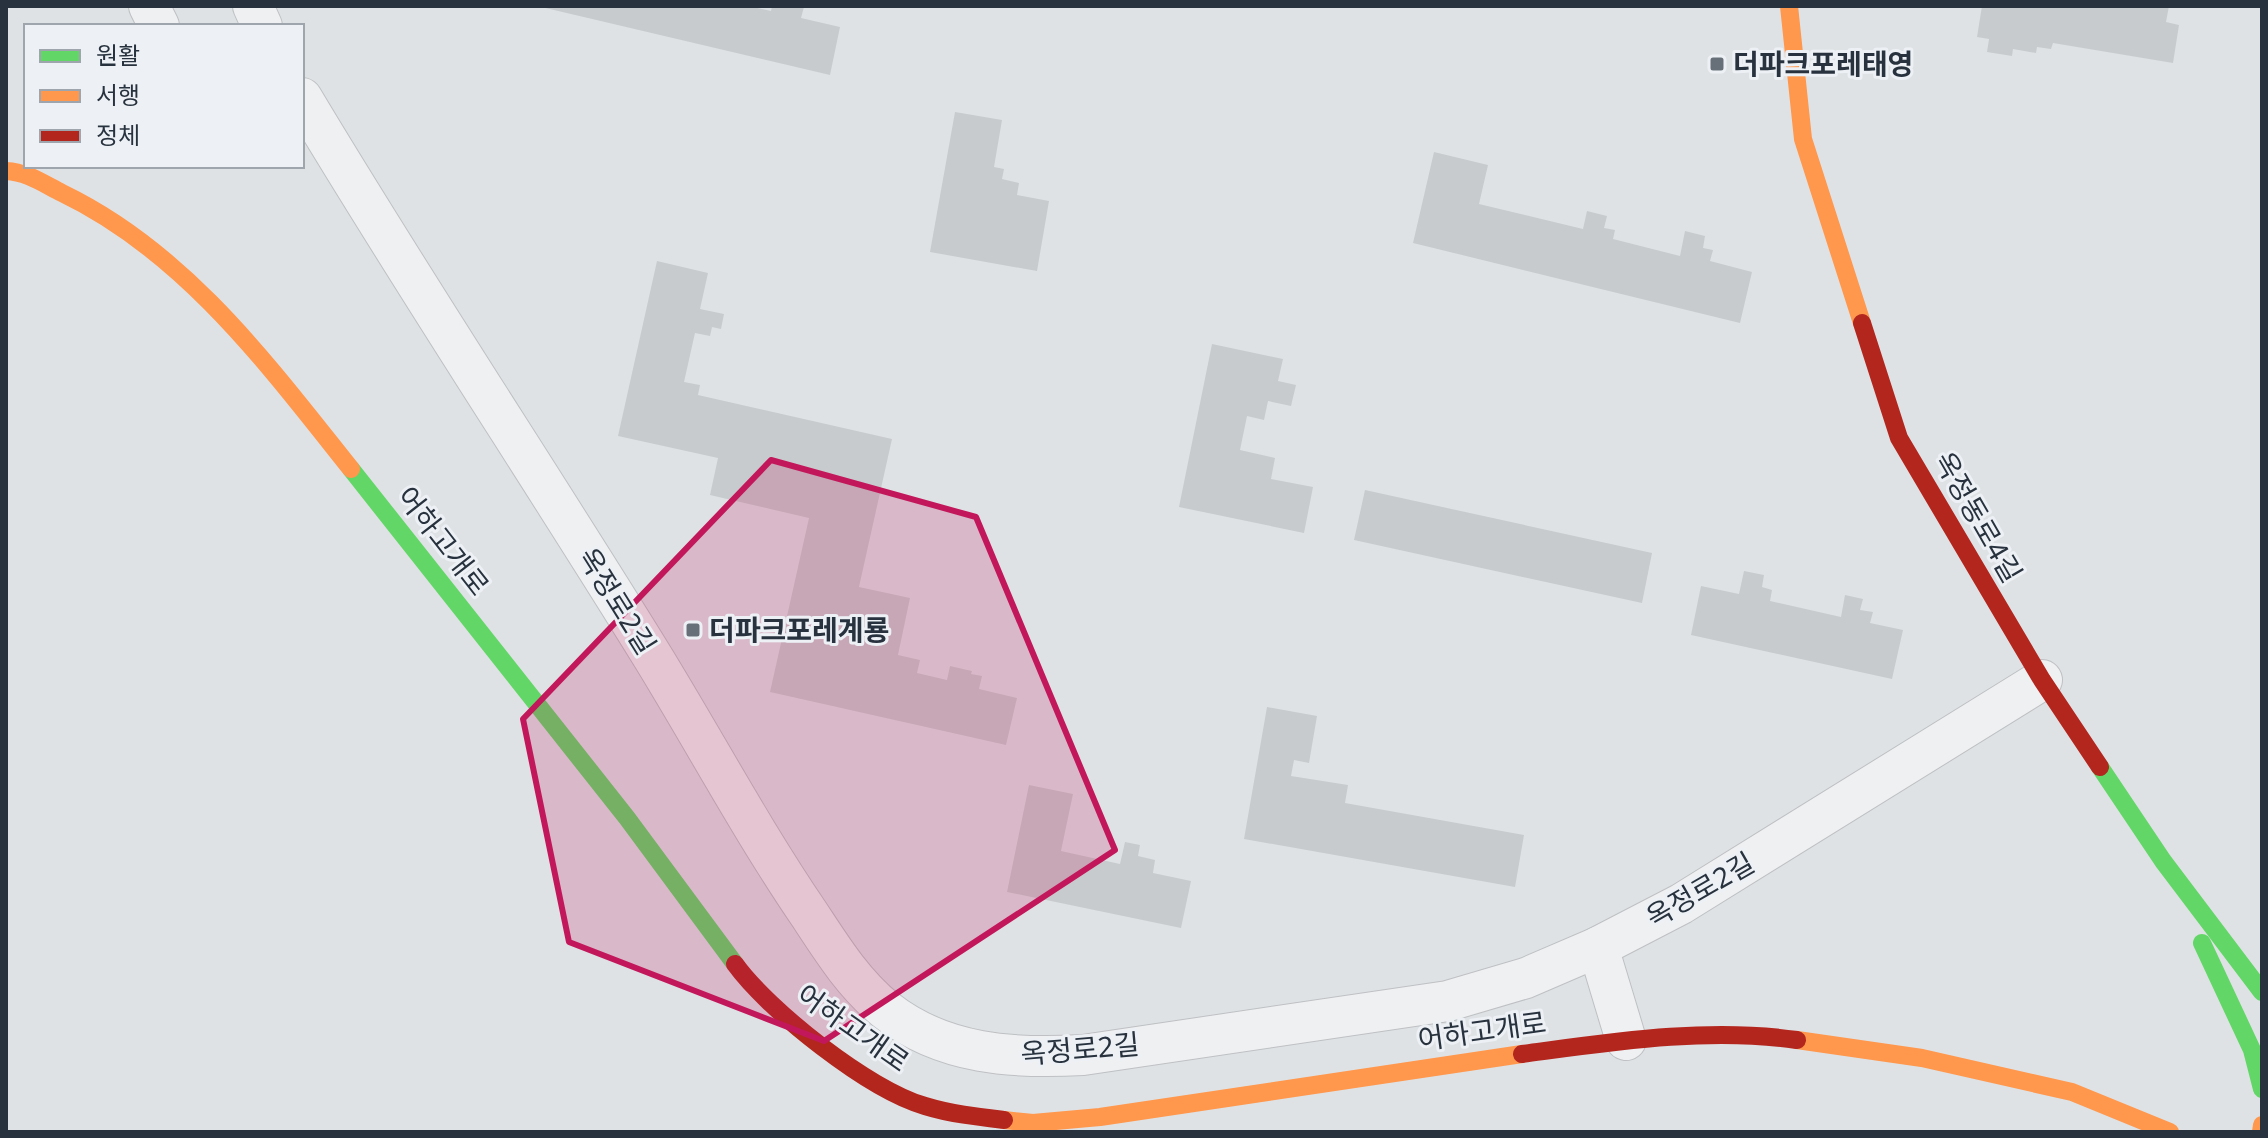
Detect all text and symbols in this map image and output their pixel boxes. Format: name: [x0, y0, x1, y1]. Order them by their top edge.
legend: [24, 24, 304, 168]
text: 원활: [96, 38, 140, 71]
place label: 더파크포레태영: [1733, 44, 1913, 82]
marker: 더파크포레태영: [1708, 55, 1726, 73]
text: 서행: [96, 78, 140, 111]
text: 정체: [96, 118, 140, 151]
street label: 옥정동로4길: [1926, 444, 2032, 589]
street label: 어하고개로: [389, 478, 498, 603]
street label: 옥정로2길: [570, 540, 666, 661]
place label: 더파크포레계룡: [709, 610, 889, 648]
marker: 더파크포레계룡: [684, 621, 702, 639]
street label: 옥정로2길: [1638, 843, 1761, 935]
street label: 어하고개로: [790, 975, 917, 1080]
street label: 어하고개로: [1415, 1002, 1548, 1058]
street label: 옥정로2길: [1019, 1024, 1141, 1072]

